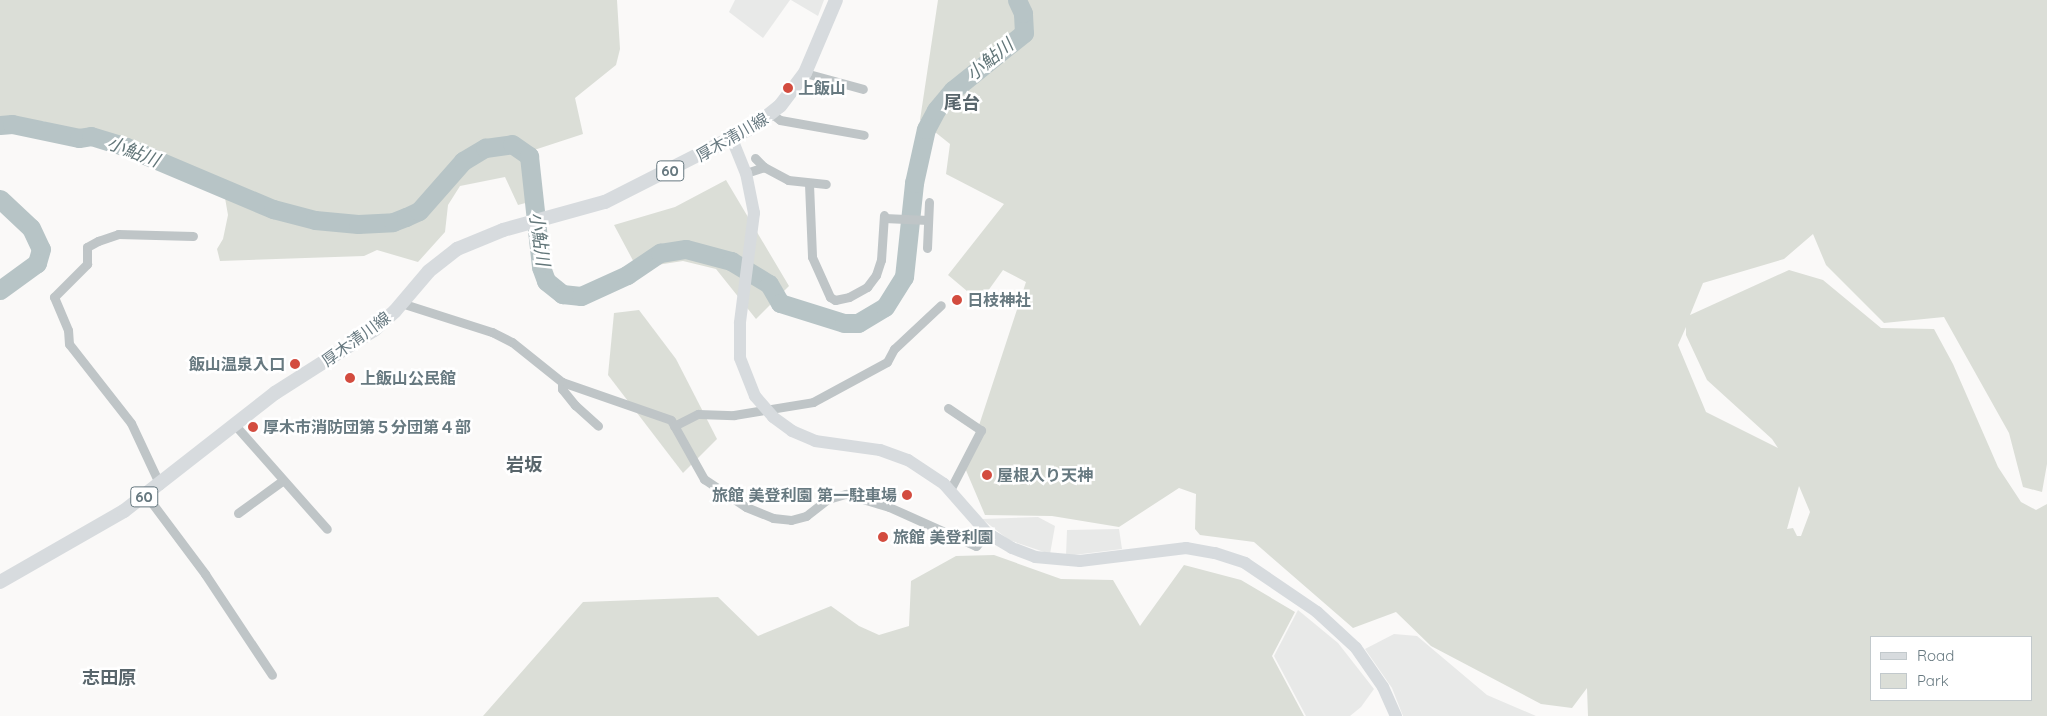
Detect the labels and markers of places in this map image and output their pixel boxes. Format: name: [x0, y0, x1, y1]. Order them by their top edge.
place label: 上飯山: [798, 78, 846, 98]
marker: 上飯山: [782, 82, 794, 94]
place label: 日枝神社: [967, 290, 1031, 310]
marker: 日枝神社: [951, 294, 963, 306]
place label: 飯山温泉入口: [189, 354, 285, 374]
marker: 飯山温泉入口: [289, 358, 301, 370]
place label: 上飯山公民館: [360, 368, 456, 388]
marker: 上飯山公民館: [344, 372, 356, 384]
place label: 厚木市消防団第５分団第４部: [263, 417, 471, 437]
marker: 厚木市消防団第５分団第４部: [247, 421, 259, 433]
place label: 屋根入り天神: [997, 465, 1093, 485]
marker: 屋根入り天神: [981, 469, 993, 481]
place label: 旅館 美登利園 第一駐車場: [712, 485, 897, 505]
marker: 旅館 美登利園 第一駐車場: [901, 489, 913, 501]
place label: 旅館 美登利園: [893, 527, 993, 547]
marker: 旅館 美登利園: [877, 531, 889, 543]

